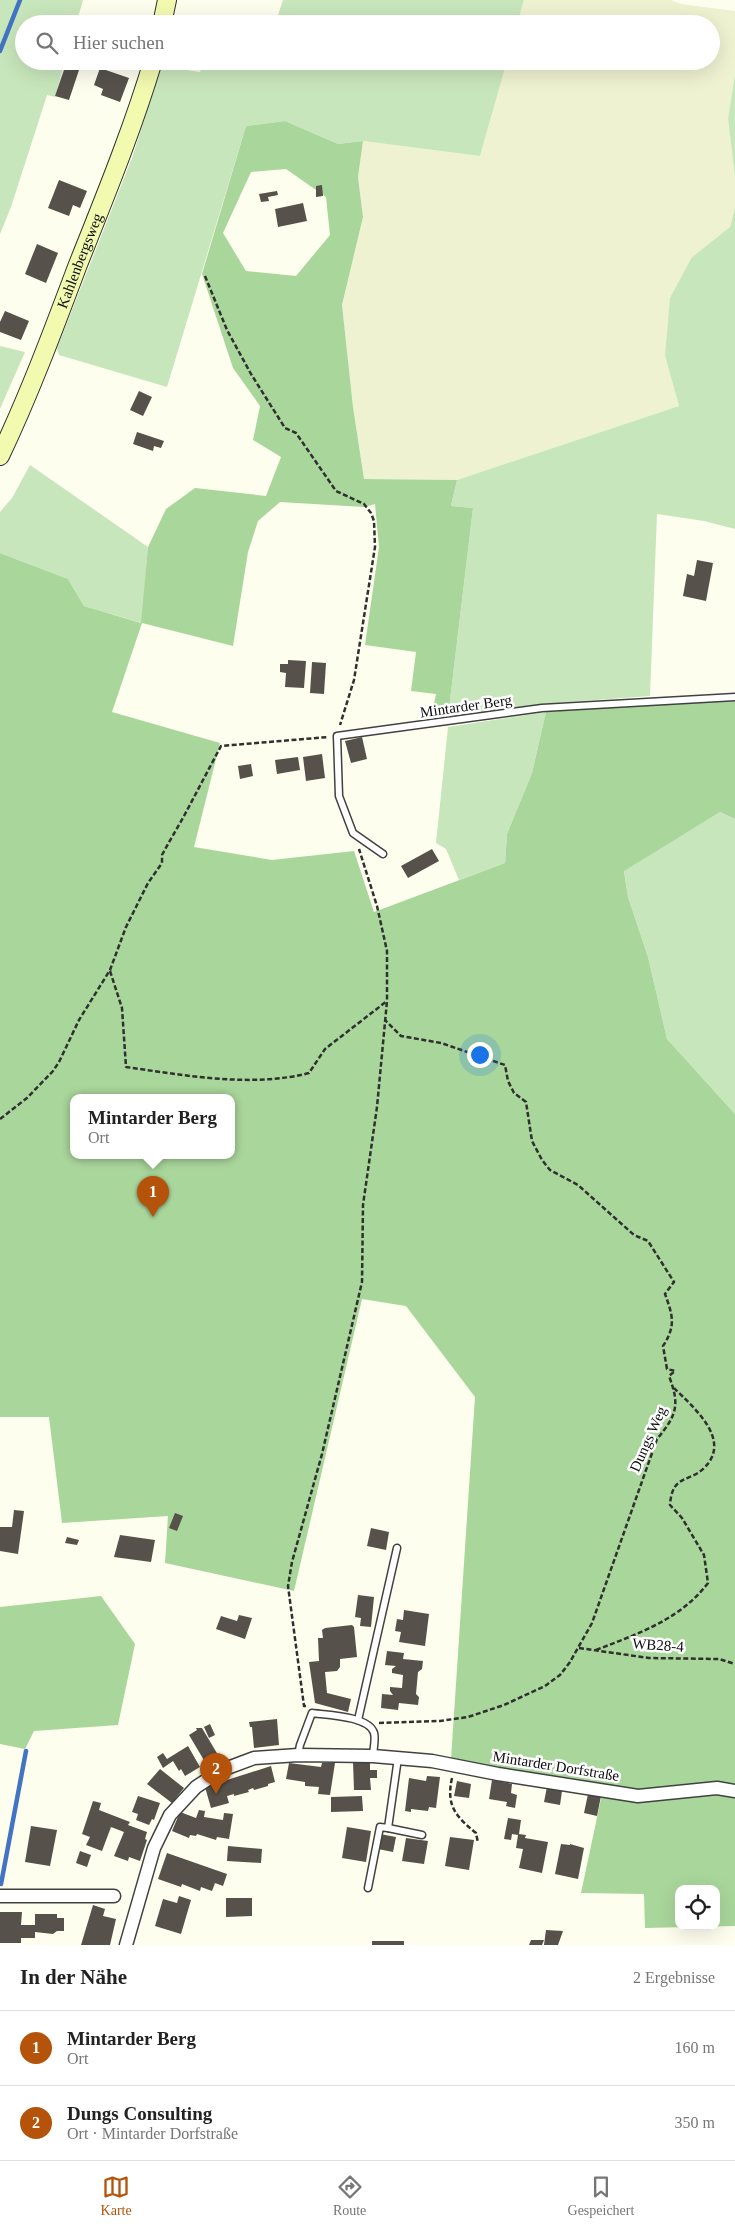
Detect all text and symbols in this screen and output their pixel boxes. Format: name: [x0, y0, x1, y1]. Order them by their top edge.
search box: [15, 15, 720, 70]
icon: search: [33, 29, 61, 57]
text: Hier suchen: [73, 32, 164, 53]
street label: Kahlenbergsweg: [54, 210, 106, 311]
street label: Mintarder Berg: [419, 692, 513, 720]
your location: [467, 1042, 493, 1068]
popup: [70, 1094, 235, 1159]
text: Mintarder Berg: [88, 1107, 217, 1128]
text: Ort: [88, 1129, 109, 1146]
pin: 1: [137, 1176, 169, 1217]
street label: Dungs Weg: [627, 1403, 670, 1474]
street label: WB28-4: [632, 1635, 685, 1655]
street label: Mintarder Dorfstraße: [492, 1748, 621, 1784]
pin: 2: [200, 1753, 232, 1794]
map controls: [675, 1885, 720, 1930]
button: locate: [675, 1885, 720, 1930]
text: In der Nähe: [20, 1965, 127, 1989]
text: 2 Ergebnisse: [633, 1969, 715, 1986]
text: Mintarder Berg: [67, 2028, 196, 2049]
text: 1: [32, 2039, 40, 2056]
text: 160 m: [675, 2039, 715, 2056]
text: Ort: [67, 2050, 88, 2067]
text: Dungs Consulting: [67, 2103, 212, 2124]
text: 2: [32, 2114, 40, 2131]
text: 350 m: [675, 2114, 715, 2131]
text: Ort · Mintarder Dorfstraße: [67, 2125, 238, 2142]
tab: Karte: [101, 2173, 132, 2219]
tab: Route: [333, 2173, 366, 2219]
tab: Gespeichert: [568, 2173, 634, 2219]

